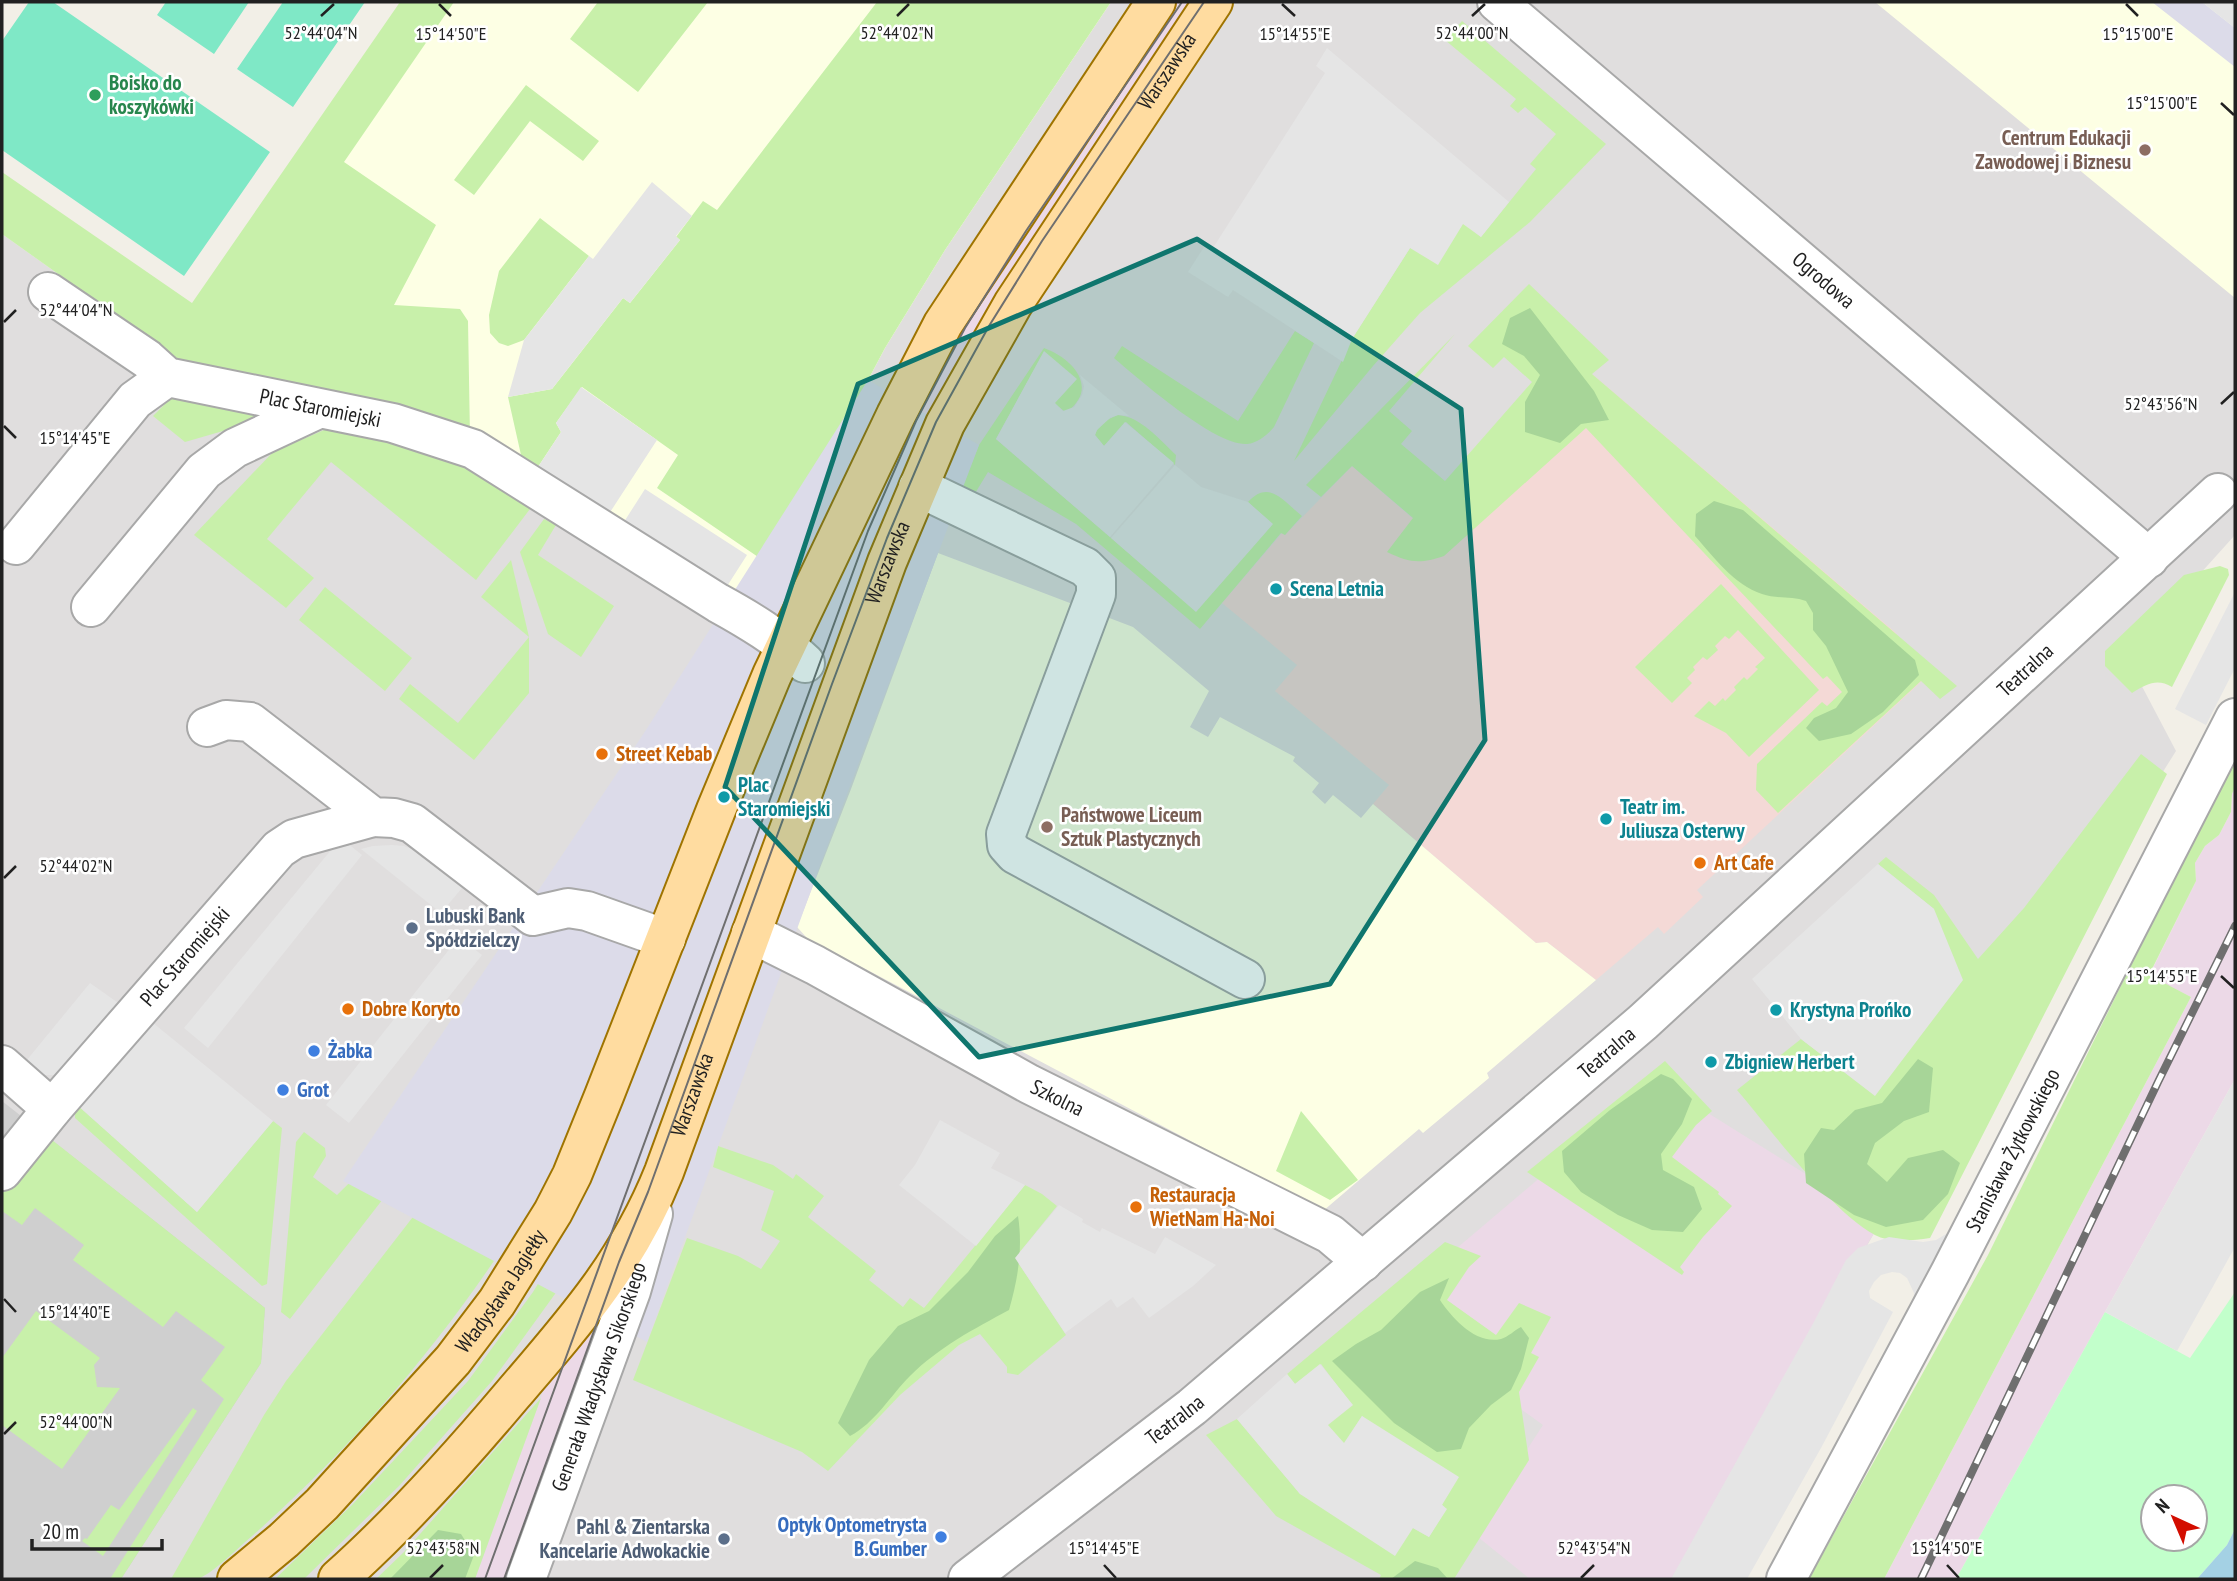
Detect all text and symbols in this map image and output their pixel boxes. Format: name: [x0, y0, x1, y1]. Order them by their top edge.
text: 52°44'04"N: [285, 21, 357, 44]
text: 52°44'02"N: [861, 21, 933, 44]
text: 52°44'00"N: [1436, 21, 1508, 44]
text: 15°14'50"E: [416, 22, 486, 45]
text: 15°14'55"E: [1260, 22, 1330, 45]
text: 15°15'00"E: [2103, 22, 2173, 45]
street label: Warszawska: [1132, 27, 1202, 115]
place label: Boisko do koszykówki: [109, 69, 194, 120]
marker: Boisko do koszykówki: [87, 87, 103, 103]
text: 15°15'00"E: [2127, 91, 2197, 114]
place label: Centrum Edukacji Zawodowej i Biznesu: [1975, 124, 2131, 175]
marker: Centrum Edukacji Zawodowej i Biznesu: [2137, 142, 2153, 158]
street label: Ogrodowa: [1787, 246, 1861, 314]
text: 52°44'04"N: [40, 298, 112, 321]
street label: Plac Staromiejski: [257, 382, 384, 433]
text: 52°43'56"N: [2125, 392, 2197, 415]
text: 15°14'45"E: [40, 426, 110, 449]
street label: Warszawska: [859, 517, 916, 607]
place label: Scena Letnia: [1290, 575, 1384, 602]
marker: Scena Letnia: [1268, 581, 1284, 597]
street label: Teatralna: [1991, 637, 2059, 702]
place label: Street Kebab: [616, 740, 712, 767]
marker: Street Kebab: [594, 746, 610, 762]
place label: Plac Staromiejski: [738, 771, 831, 822]
marker: Plac Staromiejski: [716, 789, 732, 805]
place label: Teatr im. Juliusza Osterwy: [1619, 793, 1745, 844]
place label: Państwowe Liceum Sztuk Plastycznych: [1061, 801, 1202, 852]
marker: Teatr im. Juliusza Osterwy: [1598, 811, 1614, 827]
marker: Państwowe Liceum Sztuk Plastycznych: [1039, 819, 1055, 835]
place label: Art Cafe: [1713, 849, 1774, 876]
text: 52°44'02"N: [40, 854, 112, 877]
marker: Art Cafe: [1692, 855, 1708, 871]
street label: Plac Staromiejski: [134, 901, 236, 1012]
place label: Lubuski Bank Spółdzielczy: [426, 902, 525, 953]
marker: Lubuski Bank Spółdzielczy: [404, 920, 420, 936]
text: 15°14'55"E: [2127, 964, 2197, 987]
place label: Dobre Koryto: [362, 995, 460, 1022]
place label: Krystyna Prońko: [1790, 996, 1911, 1023]
marker: Dobre Koryto: [340, 1001, 356, 1017]
marker: Krystyna Prońko: [1768, 1002, 1784, 1018]
street label: Teatralna: [1572, 1020, 1641, 1084]
place label: Żabka: [328, 1037, 373, 1064]
marker: Żabka: [306, 1043, 322, 1059]
place label: Zbigniew Herbert: [1725, 1048, 1855, 1075]
street label: Warszawska: [664, 1049, 719, 1140]
marker: Zbigniew Herbert: [1703, 1054, 1719, 1070]
street label: Stanisława Żytkowskiego: [1959, 1064, 2066, 1237]
street label: Szkolna: [1026, 1073, 1089, 1122]
place label: Grot: [297, 1076, 329, 1103]
marker: Grot: [275, 1082, 291, 1098]
place label: Restauracja WietNam Ha-Noi: [1149, 1181, 1275, 1232]
marker: Restauracja WietNam Ha-Noi: [1128, 1199, 1144, 1215]
street label: Władysława Jagiełły: [449, 1224, 552, 1358]
street label: Generała Władysława Sikorskiego: [545, 1259, 652, 1495]
text: 15°14'40"E: [40, 1300, 110, 1323]
street label: Teatralna: [1140, 1389, 1210, 1451]
text: 52°44'00"N: [40, 1410, 112, 1433]
north arrow: [2139, 1483, 2209, 1553]
text: N: [2150, 1494, 2174, 1518]
scale bar: [32, 1508, 161, 1552]
place label: Optyk Optometrysta B.Gumber: [778, 1511, 928, 1562]
place label: Pahl & Zientarska Kancelarie Adwokackie: [539, 1513, 710, 1564]
text: 20 m: [42, 1518, 79, 1545]
marker: Optyk Optometrysta B.Gumber: [933, 1529, 949, 1545]
marker: Pahl & Zientarska Kancelarie Adwokackie: [716, 1531, 732, 1547]
text: 52°43'58"N: [407, 1536, 479, 1559]
text: 15°14'45"E: [1069, 1536, 1139, 1559]
text: 52°43'54"N: [1558, 1536, 1630, 1559]
text: 15°14'50"E: [1912, 1536, 1982, 1559]

